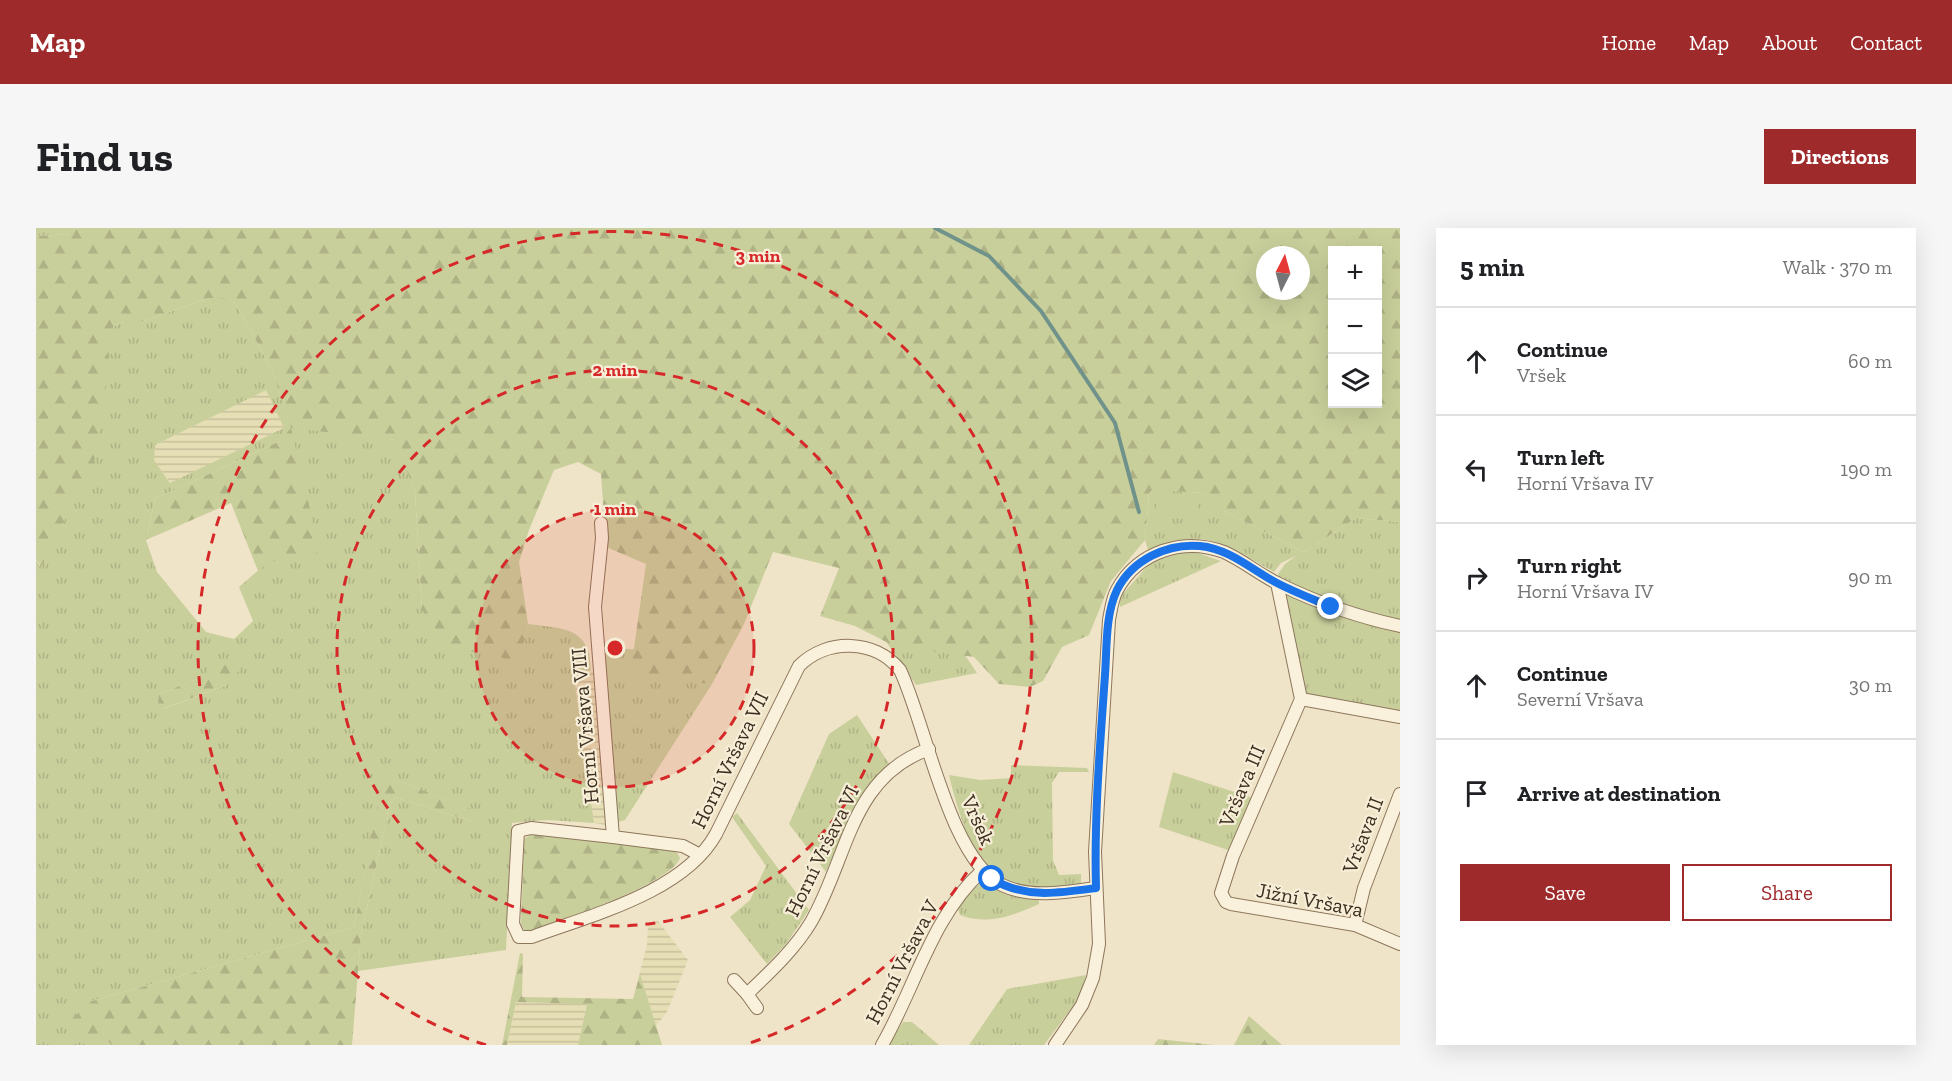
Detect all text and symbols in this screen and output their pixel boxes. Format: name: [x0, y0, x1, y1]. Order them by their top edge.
text: Map: [30, 26, 85, 59]
text: Home: [1602, 30, 1656, 55]
text: Map: [1689, 30, 1729, 55]
text: About: [1762, 30, 1817, 55]
text: Contact: [1850, 30, 1922, 55]
button: Directions: [1764, 129, 1916, 184]
text: Find us: [36, 131, 173, 182]
text: 3 min: [736, 245, 781, 267]
north arrow: [1256, 246, 1310, 300]
map controls: [1328, 246, 1382, 408]
button: +: [1328, 246, 1382, 300]
text: 5 min: [1460, 251, 1524, 283]
text: Walk · 370 m: [1783, 255, 1892, 279]
button: −: [1328, 300, 1382, 354]
text: Continue: [1517, 336, 1608, 363]
icon: ahead: [1460, 345, 1493, 378]
text: 60 m: [1848, 349, 1892, 373]
button: layers: [1328, 354, 1382, 408]
text: 2 min: [593, 359, 638, 381]
text: Vršek: [1517, 363, 1566, 387]
text: Turn left: [1517, 444, 1604, 471]
icon: left: [1460, 453, 1493, 486]
text: 190 m: [1840, 457, 1892, 481]
text: Horní Vršava IV: [1517, 471, 1654, 495]
text: 1 min: [594, 498, 637, 520]
text: Turn right: [1517, 552, 1621, 579]
icon: right: [1460, 561, 1493, 594]
text: 90 m: [1848, 565, 1892, 589]
text: Horní Vršava IV: [1517, 579, 1654, 603]
route end: [1317, 593, 1343, 619]
centre of rings: [605, 638, 625, 658]
street label: Horní Vršava VIII: [565, 647, 604, 805]
text: Continue: [1517, 660, 1608, 687]
icon: ahead: [1460, 669, 1493, 702]
text: 30 m: [1849, 673, 1892, 697]
street label: Horní Vršava VII: [686, 687, 774, 832]
text: Severní Vršava: [1517, 687, 1644, 711]
street label: Vršava III: [1213, 741, 1270, 831]
icon: arrive: [1460, 777, 1493, 810]
text: Arrive at destination: [1517, 780, 1720, 807]
street label: Horní Vršava VI: [779, 781, 864, 920]
street label: Vršek: [956, 790, 1000, 848]
street label: Vršava II: [1336, 793, 1388, 877]
button: Save: [1460, 864, 1670, 921]
button: Share: [1682, 864, 1892, 921]
route start: [978, 865, 1004, 891]
street label: Jižní Vršava: [1255, 877, 1366, 922]
street label: Horní Vršava V: [860, 895, 944, 1028]

